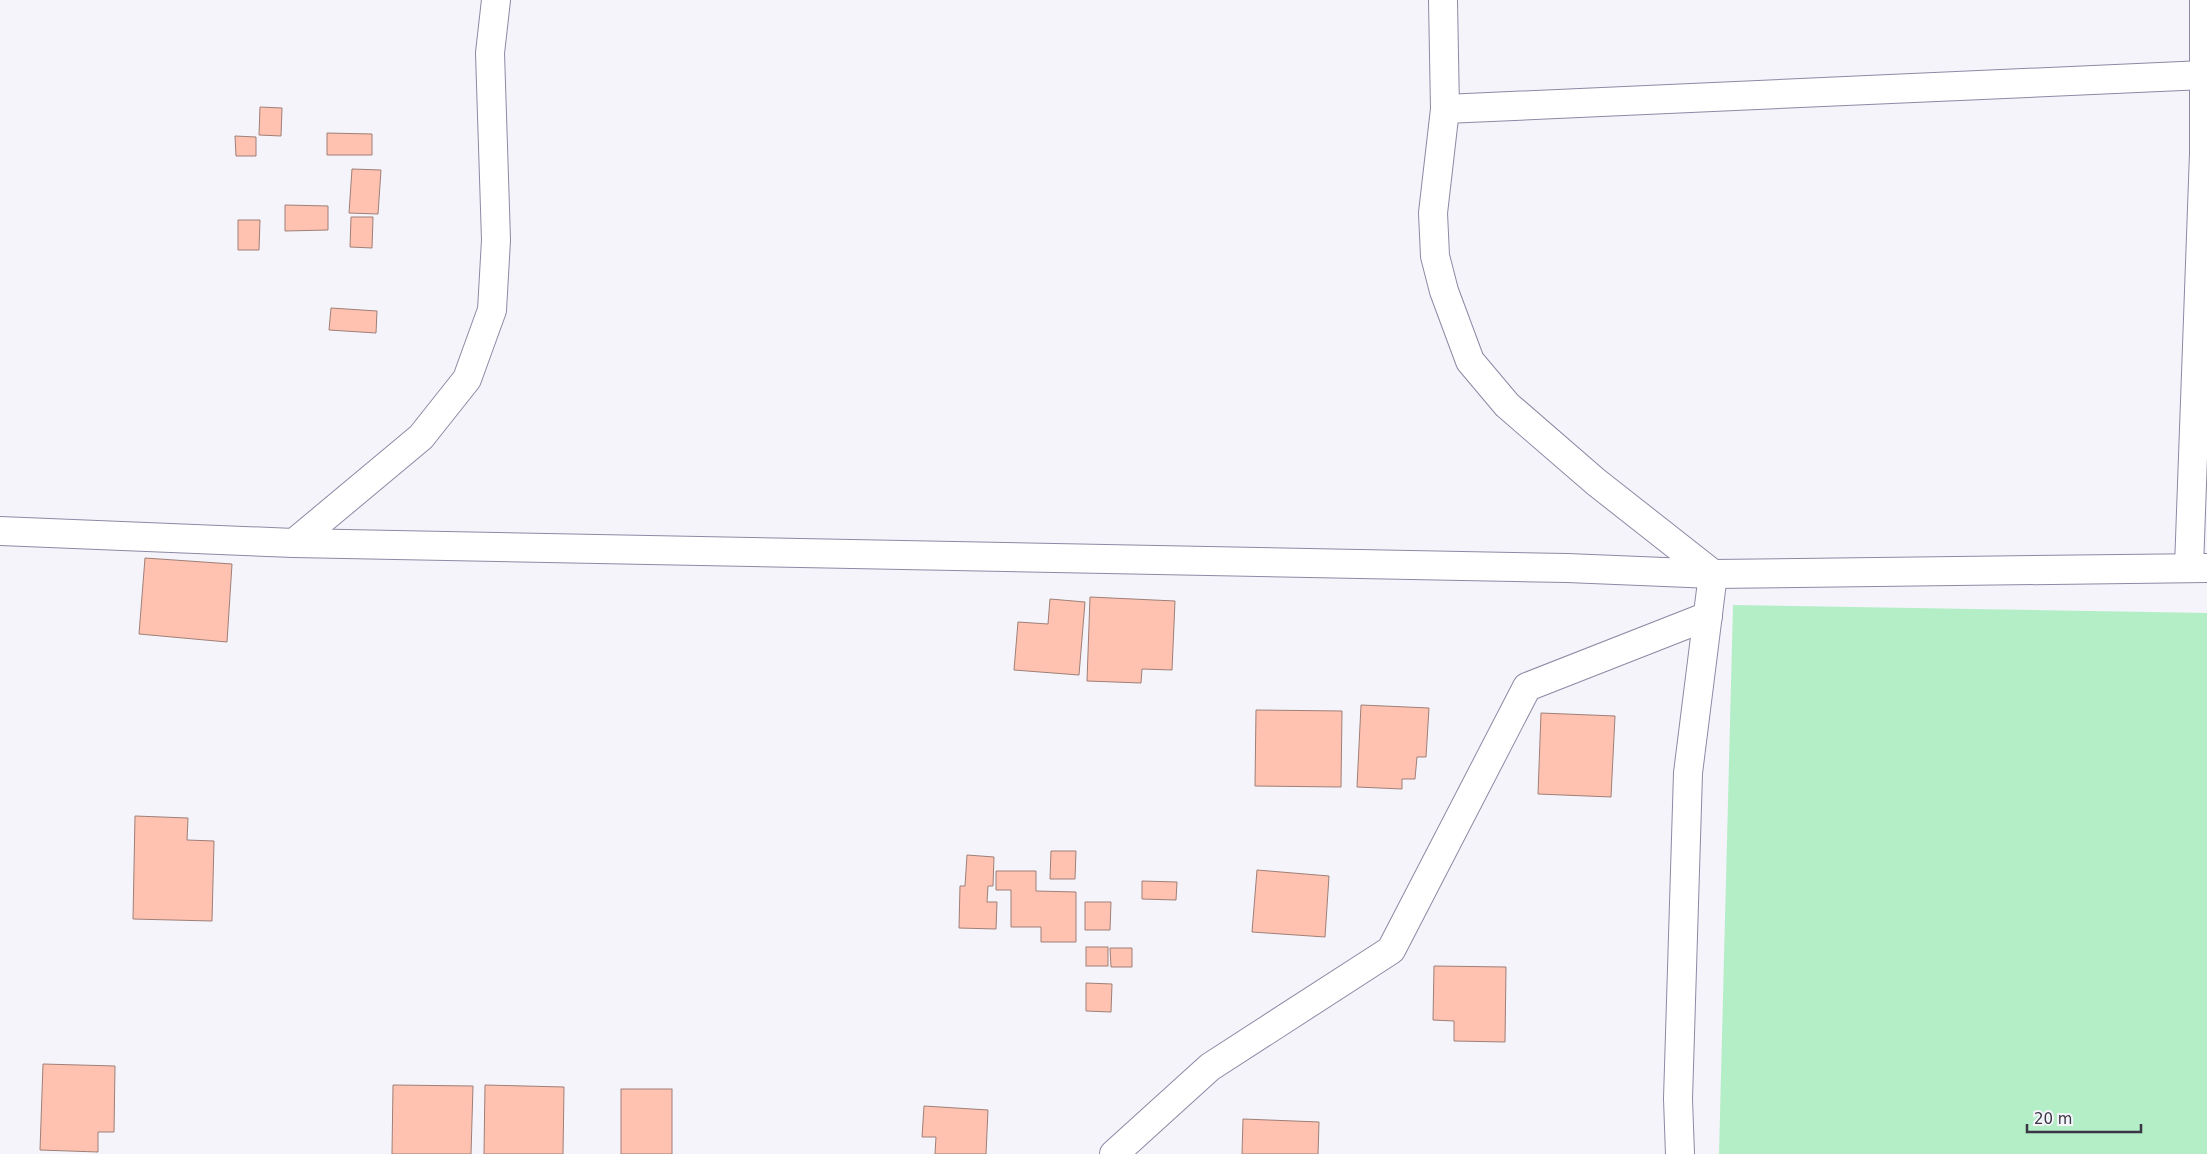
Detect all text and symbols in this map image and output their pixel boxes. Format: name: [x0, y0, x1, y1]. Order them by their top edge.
scale bar: [2027, 1102, 2141, 1134]
text: 20 m: [2034, 1110, 2072, 1128]

